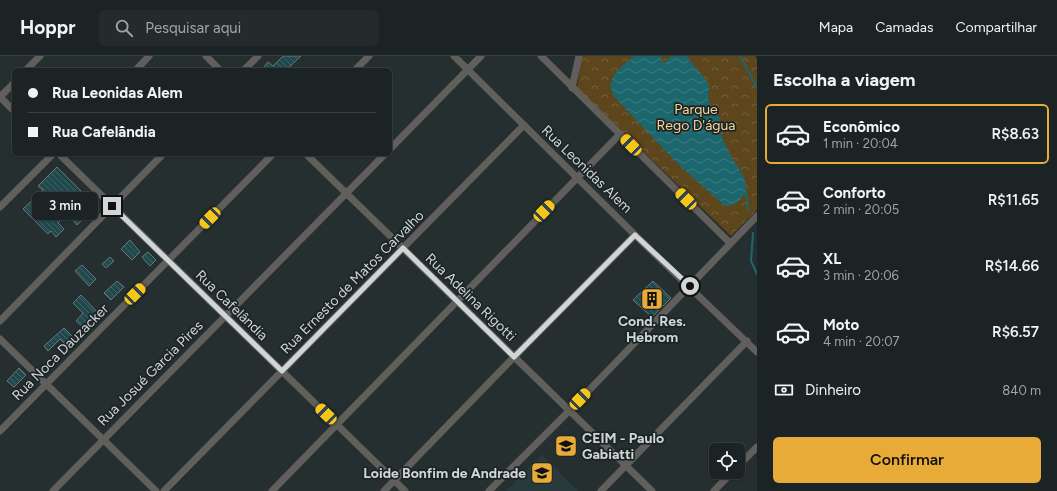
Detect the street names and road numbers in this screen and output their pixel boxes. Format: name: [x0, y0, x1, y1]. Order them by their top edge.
street label: Rua Leonidas Alem: [538, 122, 635, 217]
street label: Rua Ernesto de Matos Carvalho: [277, 207, 428, 358]
street label: Rua Adelina Rigotti: [422, 250, 519, 345]
street label: Rua Cafelândia: [192, 267, 271, 344]
street label: Rua Noca Dauzacker: [9, 300, 112, 404]
street label: Rua Josué Garcia Pires: [94, 317, 207, 430]

